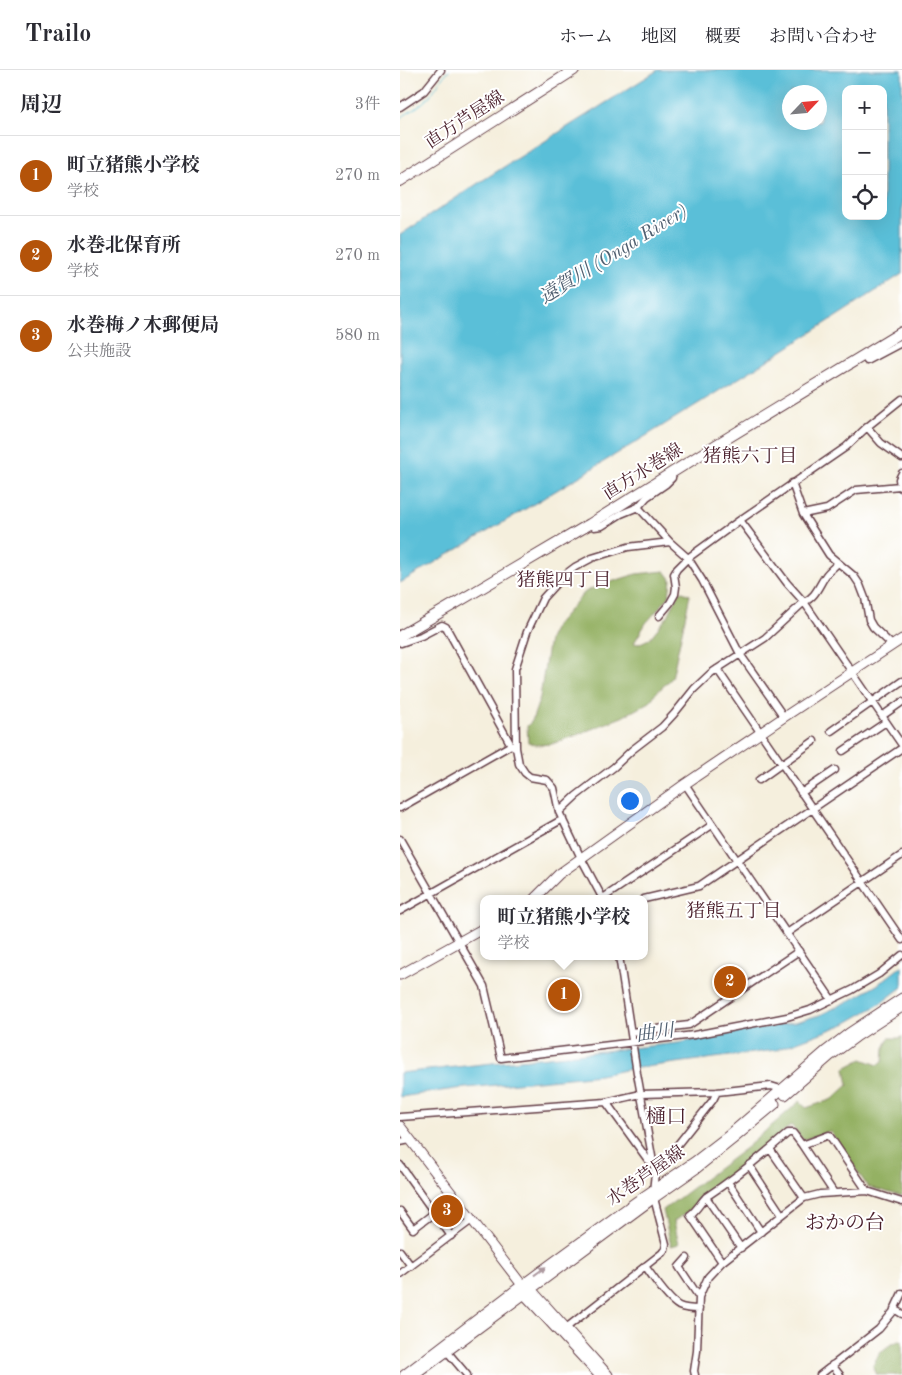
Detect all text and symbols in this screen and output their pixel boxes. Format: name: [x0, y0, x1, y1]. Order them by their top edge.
text: Trailo: [25, 23, 91, 47]
text: ホーム: [559, 28, 613, 46]
text: 地図: [641, 28, 677, 46]
text: 概要: [705, 28, 741, 46]
text: お問い合わせ: [769, 28, 877, 46]
north arrow: [782, 85, 827, 130]
map controls: [842, 85, 887, 220]
button: +: [842, 85, 887, 130]
street label: 直方芦屋線: [421, 86, 508, 152]
text: 周辺: [20, 95, 62, 116]
text: 3件: [355, 97, 380, 113]
button: −: [842, 130, 887, 175]
text: 町立猪熊小学校: [67, 157, 200, 176]
text: 1: [31, 168, 41, 184]
text: 270 m: [335, 168, 380, 184]
button: locate: [842, 175, 887, 220]
text: 学校: [67, 184, 99, 200]
water label: 遠賀川 (Onga River): [536, 200, 691, 308]
text: 水巻北保育所: [67, 237, 181, 256]
text: 2: [31, 248, 41, 264]
text: 270 m: [335, 248, 380, 264]
text: 学校: [67, 264, 99, 280]
text: 水巻梅ノ木郵便局: [67, 317, 219, 336]
text: 3: [31, 328, 41, 344]
text: 580 m: [335, 328, 380, 344]
text: 公共施設: [67, 344, 131, 360]
street label: 直方水巻線: [599, 439, 686, 503]
district label: 猪熊六丁目: [702, 446, 798, 467]
district label: 猪熊四丁目: [516, 570, 612, 591]
your location: [617, 788, 643, 814]
popup: [480, 895, 648, 960]
district label: 猪熊五丁目: [686, 901, 782, 922]
text: 町立猪熊小学校: [497, 909, 631, 928]
text: 学校: [497, 936, 530, 952]
pin: 2: [714, 963, 746, 1001]
pin: 1: [548, 976, 580, 1014]
water label: 曲川: [635, 1020, 677, 1046]
district label: 樋口: [646, 1106, 686, 1128]
street label: 水巻芦屋線: [603, 1141, 688, 1209]
pin: 3: [431, 1192, 463, 1230]
district label: おかの台: [805, 1211, 885, 1234]
one-way arrow: [533, 1266, 547, 1276]

